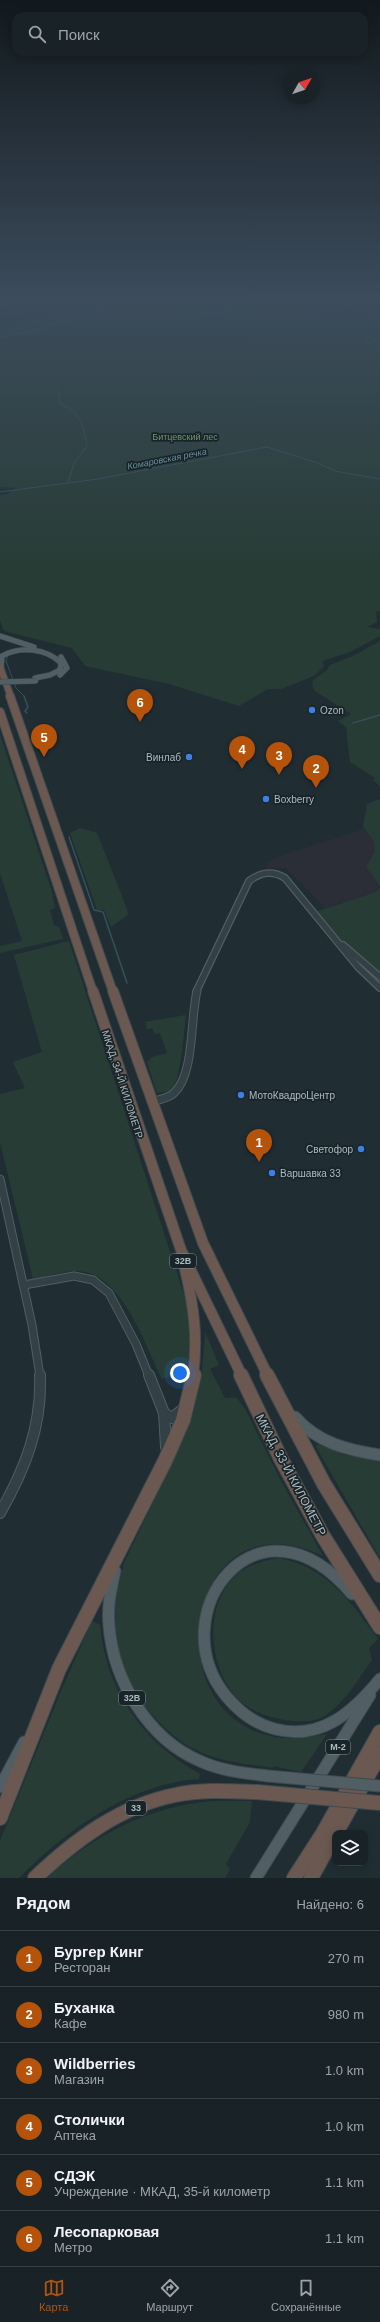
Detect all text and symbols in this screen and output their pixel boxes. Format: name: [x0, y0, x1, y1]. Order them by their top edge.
search box: [12, 12, 368, 56]
icon: search: [26, 23, 48, 45]
text: Поиск: [58, 26, 100, 43]
north arrow: [284, 68, 320, 104]
park label: Битцевский лес: [152, 432, 218, 442]
water label: Комаровская речка: [127, 446, 207, 472]
pin: 6: [127, 689, 153, 722]
marker: Ozon: [307, 705, 317, 715]
place label: Ozon: [320, 705, 344, 716]
pin: 5: [31, 724, 57, 757]
pin: 4: [229, 736, 255, 769]
pin: 3: [266, 742, 292, 775]
place label: Винлаб: [146, 752, 181, 763]
marker: Винлаб: [184, 752, 194, 762]
pin: 2: [303, 755, 329, 788]
marker: Boxberry: [261, 794, 271, 804]
place label: Boxberry: [274, 794, 314, 805]
street label: МКАД, 34-Й КИЛОМЕТР: [100, 1028, 146, 1140]
marker: МотоКвадроЦентр: [236, 1090, 246, 1100]
place label: МотоКвадроЦентр: [249, 1090, 335, 1101]
pin: 1: [246, 1129, 272, 1162]
place label: Светофор: [306, 1144, 353, 1155]
marker: Светофор: [356, 1144, 366, 1154]
marker: Варшавка 33: [267, 1168, 277, 1178]
place label: Варшавка 33: [280, 1168, 341, 1179]
road number: 32B: [170, 1254, 196, 1268]
your location: [170, 1363, 190, 1383]
street label: МКАД, 33-Й КИЛОМЕТР: [253, 1411, 330, 1538]
road number: 32B: [119, 1691, 145, 1705]
road number: М-2: [326, 1740, 350, 1754]
road number: 33: [126, 1801, 146, 1815]
map controls: [332, 1830, 368, 1866]
button: layers: [332, 1830, 368, 1866]
text: Рядом: [16, 1894, 71, 1913]
text: Найдено: 6: [296, 1897, 364, 1912]
text: Бургер Кинг: [54, 1943, 144, 1960]
text: 1: [25, 1951, 33, 1966]
text: 270 m: [328, 1951, 364, 1966]
text: Ресторан: [54, 1960, 111, 1975]
text: Буханка: [54, 1999, 115, 2016]
text: 2: [25, 2007, 33, 2022]
text: 980 m: [328, 2007, 364, 2022]
text: Кафе: [54, 2016, 87, 2031]
text: Wildberries: [54, 2055, 136, 2072]
text: 3: [25, 2063, 33, 2078]
text: 1.0 km: [325, 2063, 364, 2078]
text: Магазин: [54, 2072, 104, 2087]
text: Столички: [54, 2111, 125, 2128]
text: 4: [25, 2119, 33, 2134]
text: 1.0 km: [325, 2119, 364, 2134]
text: Аптека: [54, 2128, 96, 2143]
text: СДЭК: [54, 2167, 95, 2184]
text: 5: [25, 2175, 33, 2190]
text: 1.1 km: [325, 2175, 364, 2190]
text: Учреждение · МКАД, 35-й километр: [54, 2184, 270, 2199]
text: Лесопарковая: [54, 2223, 159, 2240]
text: 6: [25, 2231, 33, 2246]
text: 1.1 km: [325, 2231, 364, 2246]
text: Метро: [54, 2240, 92, 2255]
tab: Карта: [39, 2277, 68, 2313]
tab: Маршрут: [146, 2277, 193, 2313]
tab: Сохранённые: [271, 2277, 341, 2313]

